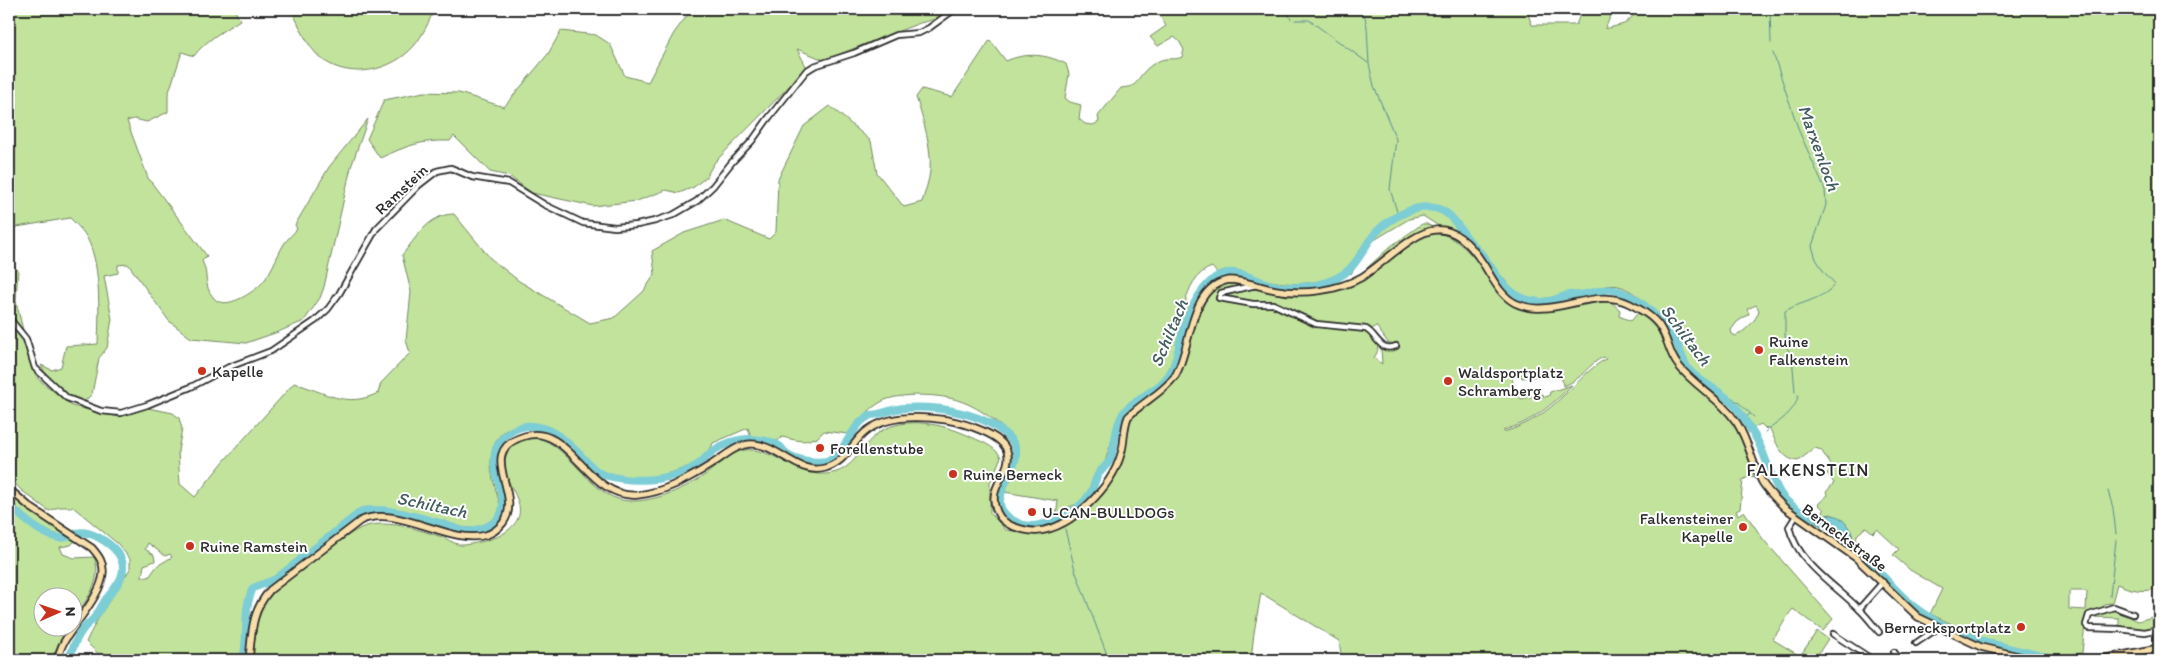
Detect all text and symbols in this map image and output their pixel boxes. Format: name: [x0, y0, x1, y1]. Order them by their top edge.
water label: Marxenloch: [1793, 102, 1845, 194]
street label: Ramstein: [371, 160, 432, 219]
water label: Schiltach: [1145, 296, 1193, 370]
water label: Schiltach: [1656, 300, 1716, 370]
place label: Ruine Falkenstein: [1769, 332, 1848, 369]
marker: Ruine Falkenstein: [1753, 344, 1765, 356]
place label: Kapelle: [212, 362, 264, 381]
place label: Waldsportplatz Schramberg: [1458, 363, 1564, 400]
marker: Kapelle: [196, 365, 208, 377]
marker: Waldsportplatz Schramberg: [1442, 375, 1454, 387]
place label: Forellenstube: [830, 439, 924, 458]
marker: Forellenstube: [814, 442, 826, 454]
district label: FALKENSTEIN: [1747, 459, 1869, 481]
place label: Ruine Berneck: [963, 465, 1062, 484]
marker: Ruine Berneck: [947, 468, 959, 480]
water label: Schiltach: [395, 487, 469, 523]
street label: Berneckstraße: [1798, 499, 1891, 576]
place label: U-CAN-BULLDOGs: [1042, 503, 1174, 522]
marker: U-CAN-BULLDOGs: [1026, 506, 1038, 518]
place label: Falkensteiner Kapelle: [1640, 509, 1734, 546]
marker: Falkensteiner Kapelle: [1737, 521, 1749, 533]
place label: Ruine Ramstein: [200, 537, 308, 556]
marker: Ruine Ramstein: [184, 540, 196, 552]
north arrow: [32, 586, 82, 636]
text: N: [62, 607, 79, 617]
place label: Bernecksportplatz: [1884, 618, 2012, 637]
marker: Bernecksportplatz: [2015, 621, 2027, 633]

